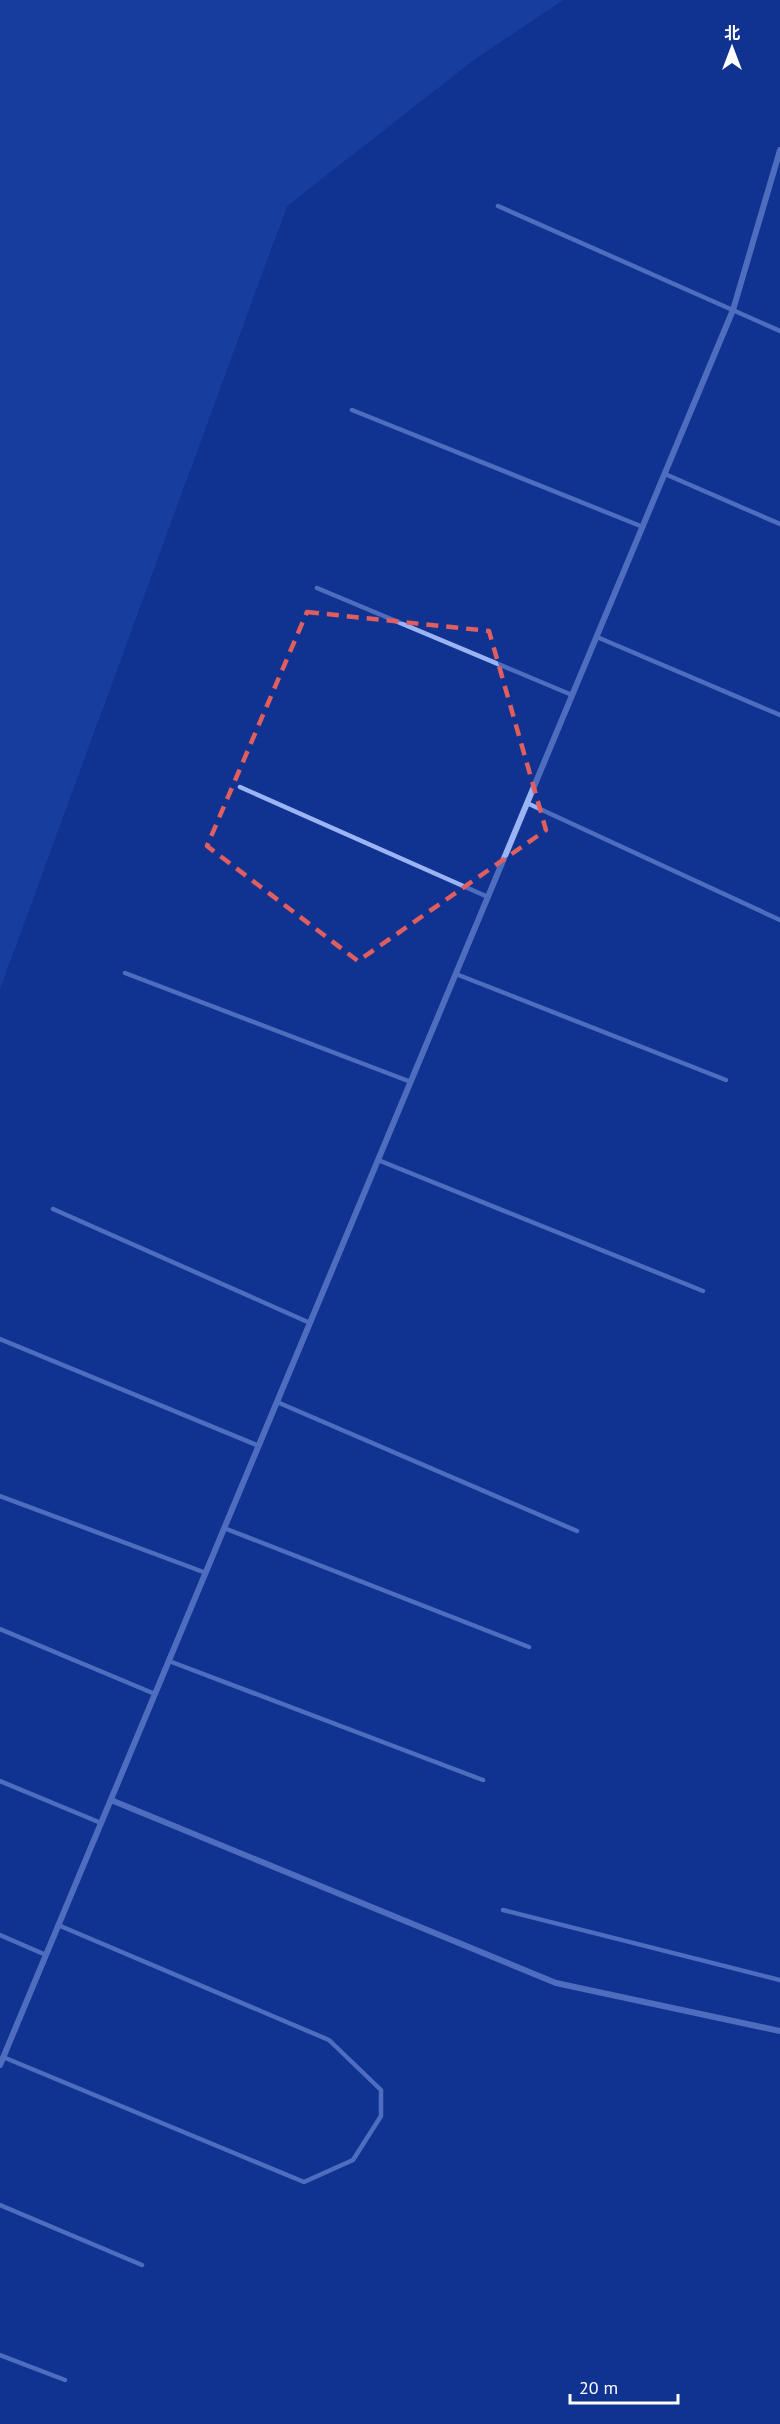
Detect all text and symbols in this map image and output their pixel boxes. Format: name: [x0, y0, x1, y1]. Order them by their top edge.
north arrow: [702, 18, 762, 78]
text: 北: [724, 23, 740, 43]
scale bar: [570, 2367, 678, 2405]
text: 20 m: [579, 2376, 618, 2399]

